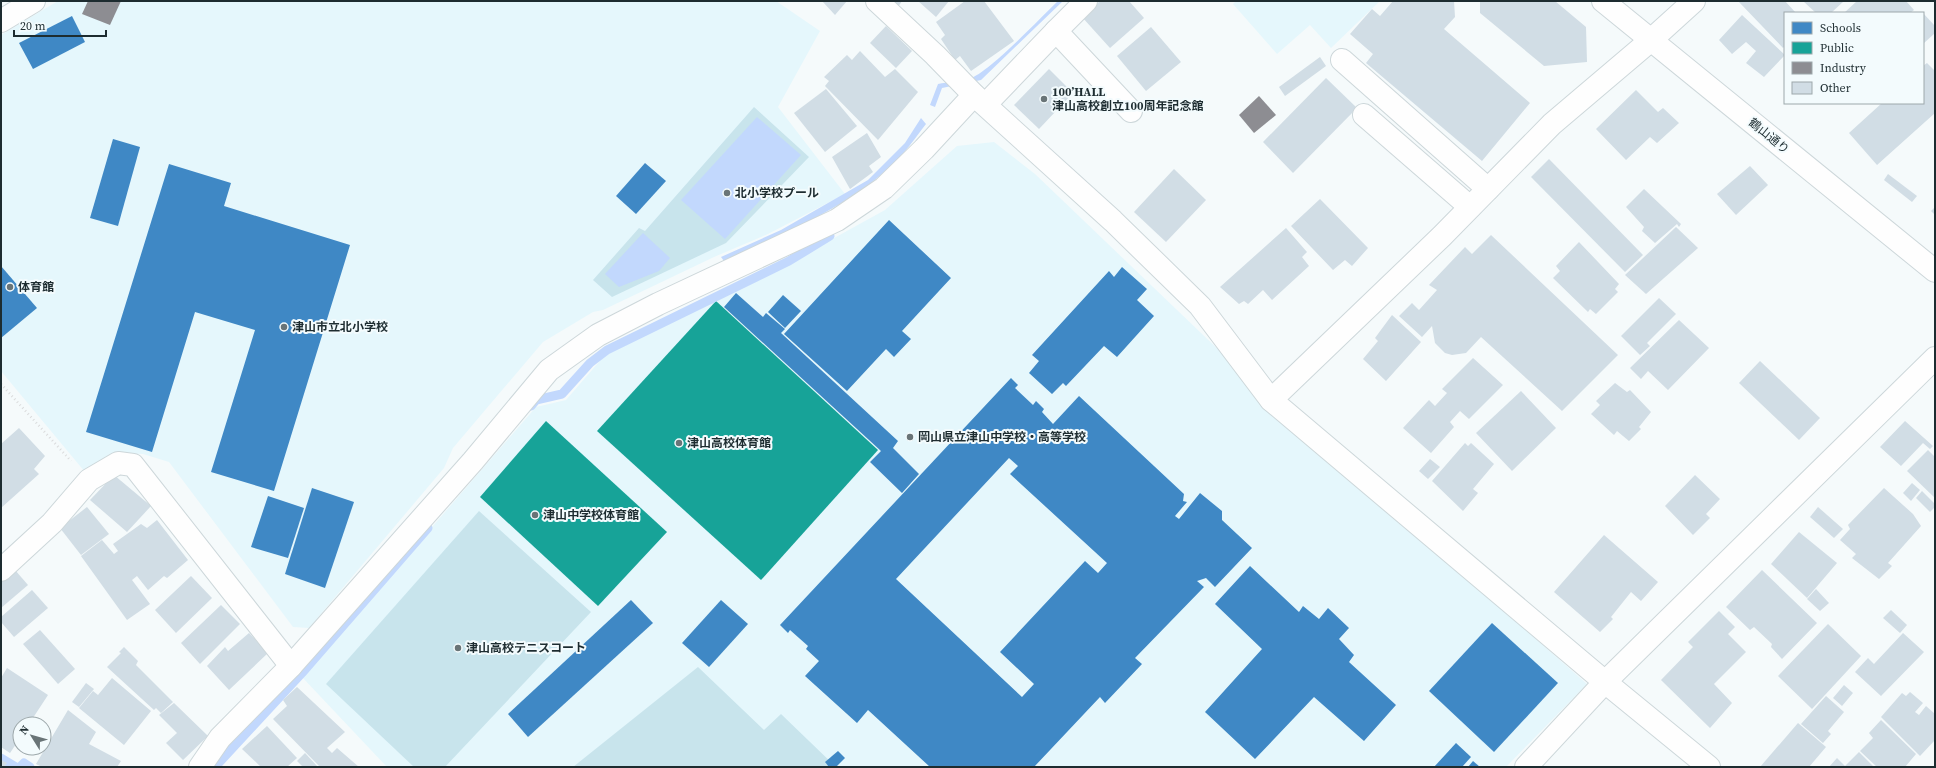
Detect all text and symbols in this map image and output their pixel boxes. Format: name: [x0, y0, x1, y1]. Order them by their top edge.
scale bar: [14, 12, 106, 38]
legend: [1784, 12, 1924, 104]
text: 20 m: [20, 18, 46, 34]
text: Schools: [1820, 20, 1861, 36]
text: Public: [1820, 40, 1854, 56]
text: Industry: [1820, 60, 1867, 76]
text: Other: [1820, 80, 1851, 96]
place label: 100’HALL 津山高校創立100周年記念館: [1052, 84, 1204, 114]
marker: 100’HALL 津山高校創立100周年記念館: [1039, 94, 1049, 104]
street label: 鶴山通り: [1745, 115, 1793, 157]
place label: 北小学校プール: [735, 185, 819, 201]
marker: 北小学校プール: [722, 188, 732, 198]
place label: 体育館: [18, 279, 54, 295]
marker: 体育館: [5, 282, 15, 292]
place label: 津山市立北小学校: [292, 319, 388, 335]
marker: 津山市立北小学校: [279, 322, 289, 332]
place label: 岡山県立津山中学校・高等学校: [918, 429, 1086, 445]
marker: 岡山県立津山中学校・高等学校: [905, 432, 915, 442]
place label: 津山高校体育館: [687, 435, 771, 451]
marker: 津山高校体育館: [674, 438, 684, 448]
place label: 津山中学校体育館: [543, 507, 639, 523]
marker: 津山中学校体育館: [530, 510, 540, 520]
place label: 津山高校テニスコート: [466, 640, 586, 656]
marker: 津山高校テニスコート: [453, 643, 463, 653]
north arrow: [12, 716, 52, 756]
text: N: [16, 723, 33, 738]

